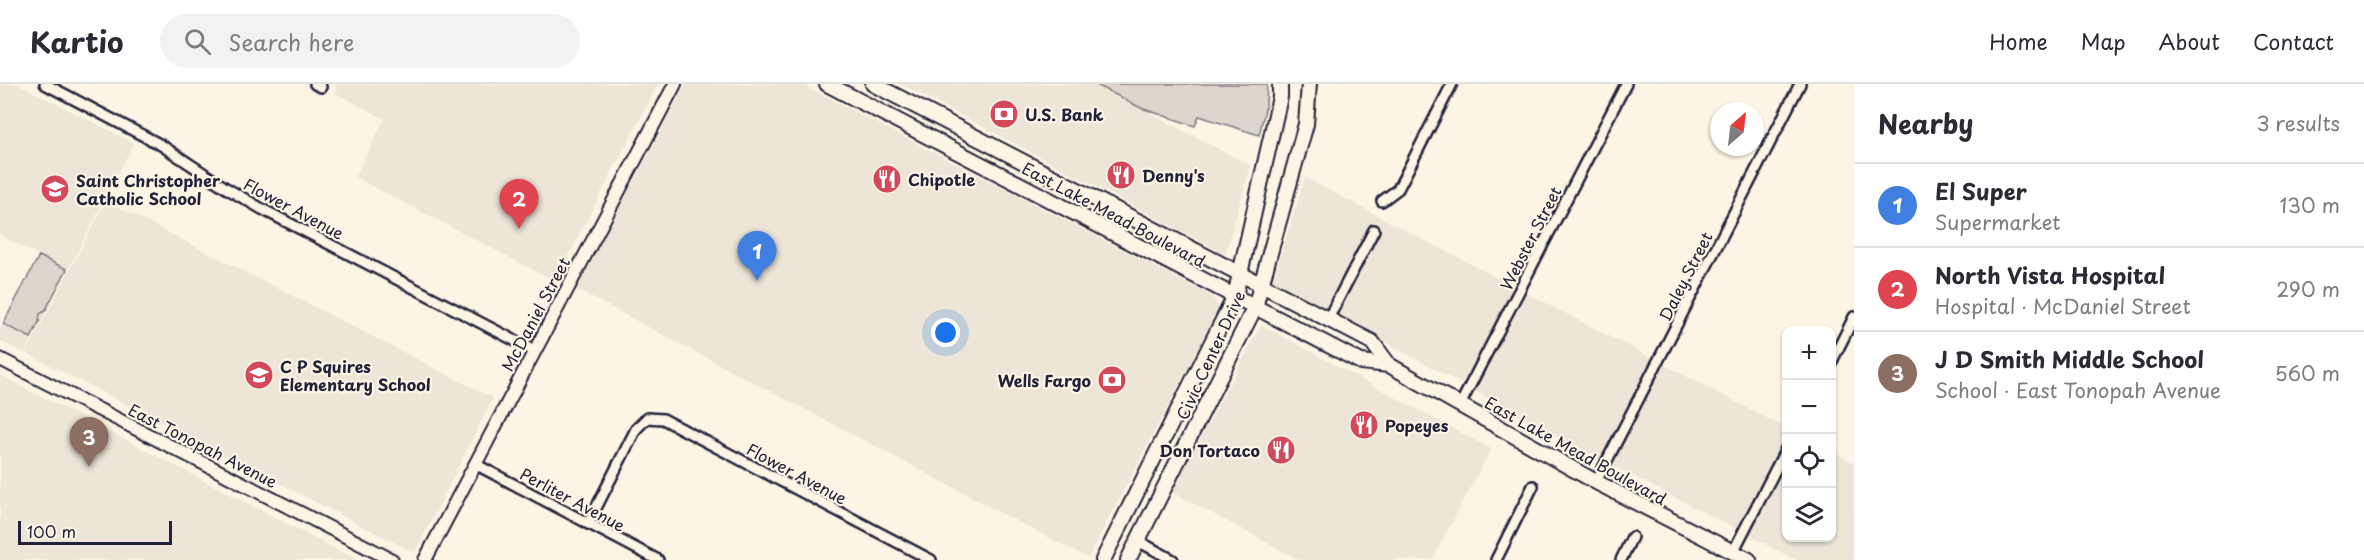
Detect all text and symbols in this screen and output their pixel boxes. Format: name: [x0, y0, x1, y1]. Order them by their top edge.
search box: [160, 14, 580, 68]
text: Kartio: [30, 20, 124, 63]
icon: search: [181, 25, 214, 58]
text: Search here: [229, 25, 354, 58]
text: Home: [1989, 25, 2048, 57]
text: Map: [2081, 25, 2126, 57]
text: About: [2159, 25, 2220, 57]
text: Contact: [2253, 25, 2334, 57]
bank icon: U.S. Bank: [988, 98, 1020, 130]
place label: U.S. Bank: [1025, 102, 1104, 126]
north arrow: [1710, 102, 1764, 156]
text: Nearby: [1878, 104, 1973, 143]
text: 3 results: [2257, 108, 2340, 138]
street label: East Lake Mead Boulevard: [1018, 155, 1210, 273]
restaurant icon: Denny's: [1105, 159, 1137, 191]
restaurant icon: Chipotle: [871, 163, 903, 195]
place label: Denny's: [1142, 163, 1205, 187]
place label: Chipotle: [908, 167, 975, 191]
place label: Saint Christopher Catholic School: [76, 168, 221, 210]
street label: Flower Avenue: [240, 171, 349, 245]
school or university icon: Saint Christopher Catholic School: [39, 173, 71, 205]
text: El Super: [1935, 174, 2027, 207]
pin: 2: [500, 180, 538, 229]
street label: Webster Street: [1494, 182, 1566, 294]
text: 1: [1893, 190, 1902, 220]
text: 130 m: [2280, 190, 2340, 220]
text: Supermarket: [1935, 207, 2061, 237]
street label: Daley Street: [1652, 227, 1718, 325]
pin: 1: [738, 232, 777, 281]
street label: McDaniel Street: [495, 252, 575, 375]
text: North Vista Hospital: [1935, 258, 2165, 291]
text: 2: [1890, 274, 1905, 304]
text: 290 m: [2276, 274, 2340, 304]
street label: Civic Center Drive: [1170, 287, 1250, 423]
text: Hospital · McDaniel Street: [1935, 291, 2191, 321]
your location: [931, 318, 960, 347]
map controls: [1782, 326, 1836, 542]
button: +: [1782, 326, 1836, 380]
text: J D Smith Middle School: [1935, 342, 2204, 375]
place label: C P Squires Elementary School: [280, 354, 431, 396]
text: 3: [1891, 358, 1904, 388]
text: 560 m: [2275, 358, 2340, 388]
school or university icon: C P Squires Elementary School: [243, 359, 275, 391]
bank icon: Wells Fargo: [1096, 364, 1128, 396]
place label: Wells Fargo: [998, 368, 1091, 392]
text: School · East Tonopah Avenue: [1935, 375, 2221, 405]
button: −: [1782, 380, 1836, 434]
street label: East Lake Mead Boulevard: [1481, 390, 1671, 510]
street label: East Tonopah Avenue: [124, 397, 282, 493]
restaurant icon: Popeyes: [1348, 409, 1380, 441]
place label: Popeyes: [1385, 413, 1449, 437]
pin: 3: [70, 418, 109, 467]
restaurant icon: Don Tortaco: [1265, 434, 1297, 466]
button: locate: [1782, 434, 1836, 488]
street label: Flower Avenue: [743, 436, 852, 510]
place label: Don Tortaco: [1159, 438, 1260, 462]
street label: Perliter Avenue: [516, 461, 630, 537]
button: layers: [1782, 488, 1836, 542]
scale bar: [18, 518, 172, 546]
text: 100 m: [27, 519, 76, 543]

